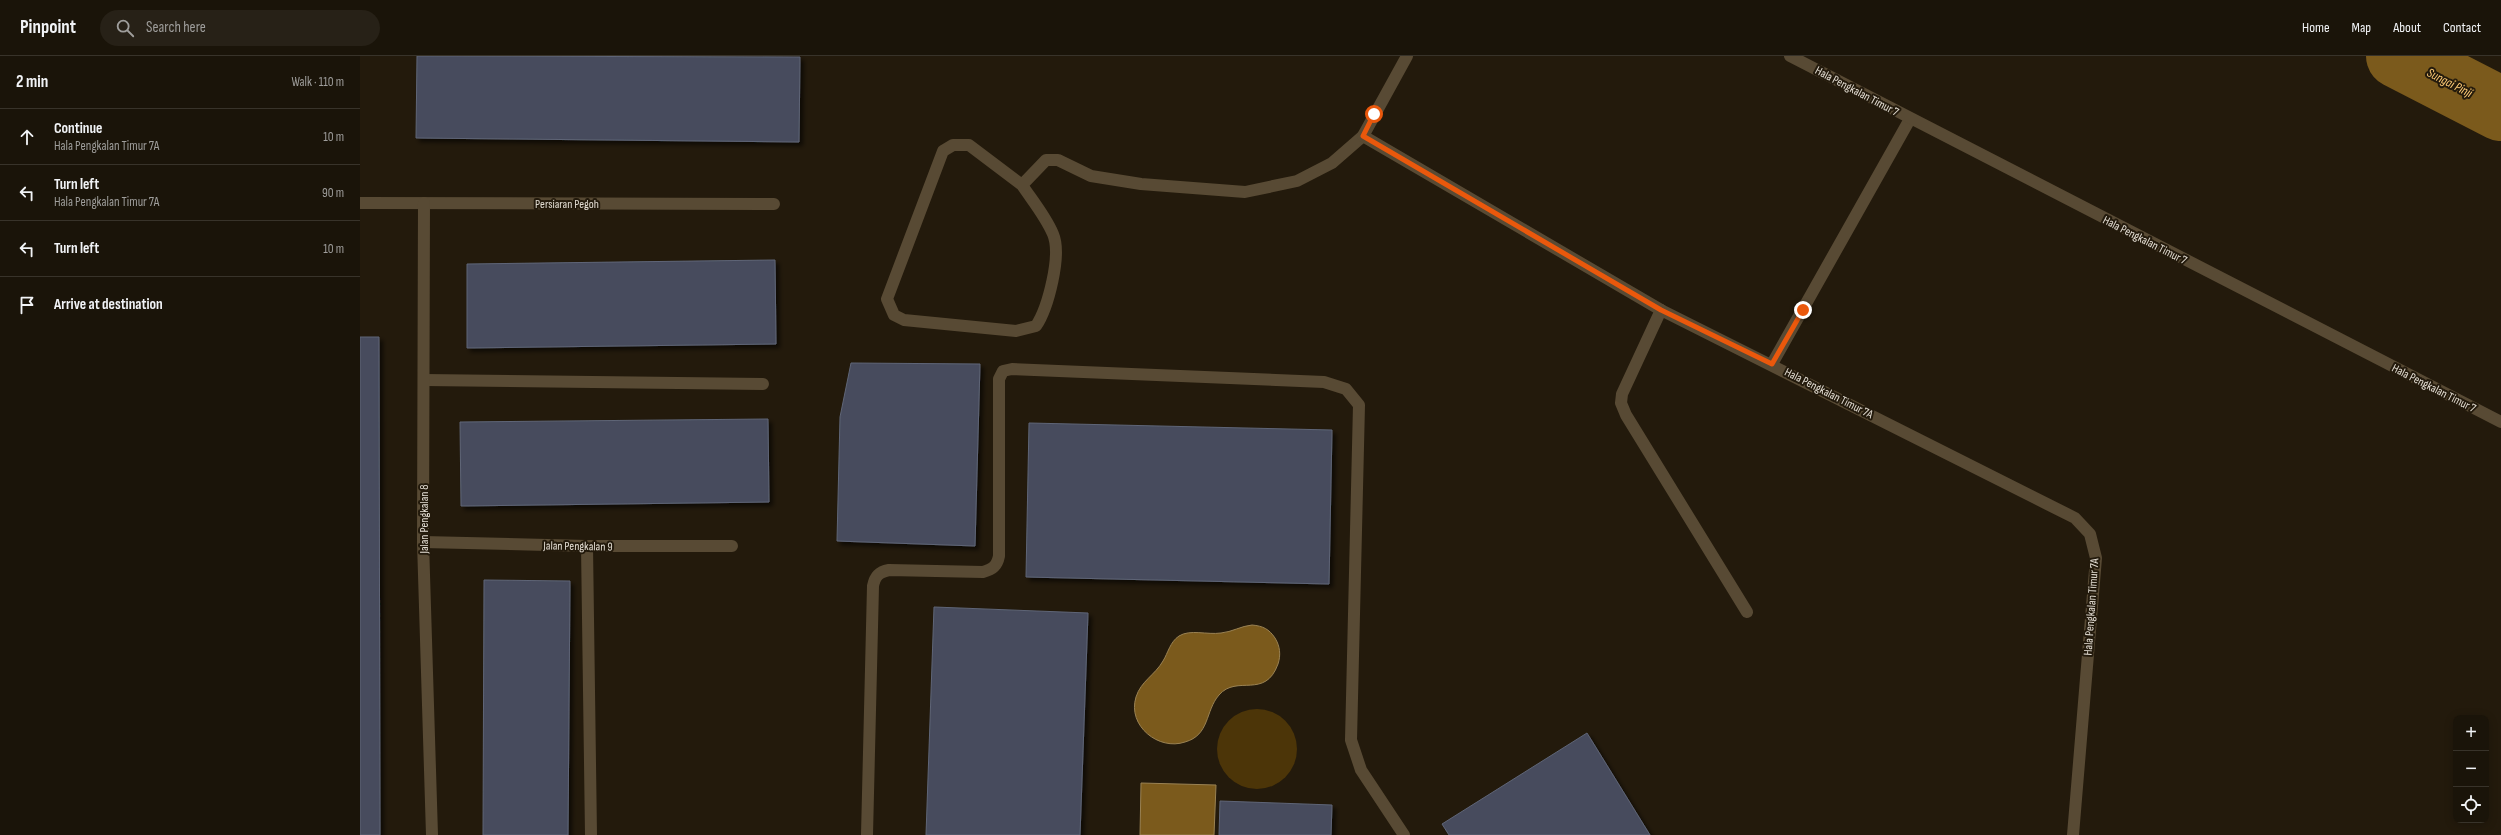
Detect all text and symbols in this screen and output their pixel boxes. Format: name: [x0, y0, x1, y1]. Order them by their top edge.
search box: [100, 10, 380, 46]
text: Pinpoint: [20, 16, 76, 39]
icon: search: [114, 17, 136, 39]
text: Search here: [146, 18, 206, 37]
text: Home: [2302, 19, 2330, 36]
text: Map: [2352, 19, 2371, 36]
text: About: [2393, 19, 2421, 36]
text: Contact: [2443, 19, 2481, 36]
street label: Hala Pengkalan Timur 7: [1812, 63, 1901, 120]
water label: Sungai Pinji: [2424, 65, 2476, 101]
text: 2 min: [16, 72, 48, 92]
text: Walk · 110 m: [291, 74, 344, 90]
route start: [1365, 105, 1383, 123]
text: Continue: [54, 119, 103, 138]
icon: ahead: [16, 126, 38, 148]
text: 10 m: [323, 129, 344, 145]
text: Hala Pengkalan Timur 7A: [54, 138, 159, 154]
text: Turn left: [54, 175, 99, 194]
icon: left: [16, 182, 38, 204]
text: 90 m: [322, 185, 344, 201]
text: Hala Pengkalan Timur 7A: [54, 194, 159, 210]
street label: Persiaran Pegoh: [535, 197, 599, 212]
street label: Hala Pengkalan Timur 7: [2100, 213, 2190, 268]
icon: left: [16, 238, 38, 260]
text: Turn left: [54, 239, 99, 258]
text: 10 m: [323, 241, 344, 257]
icon: arrive: [16, 294, 38, 316]
text: Arrive at destination: [54, 295, 163, 314]
route end: [1794, 301, 1812, 319]
street label: Hala Pengkalan Timur 7: [2389, 361, 2479, 416]
street label: Hala Pengkalan Timur 7A: [1782, 365, 1876, 423]
street label: Jalan Pengkalan 8: [417, 484, 432, 555]
street label: Jalan Pengkalan 9: [542, 538, 613, 555]
street label: Hala Pengkalan Timur 7A: [2081, 557, 2102, 656]
map controls: [2453, 715, 2489, 823]
button: +: [2453, 715, 2489, 751]
button: −: [2453, 751, 2489, 787]
button: locate: [2453, 787, 2489, 823]

